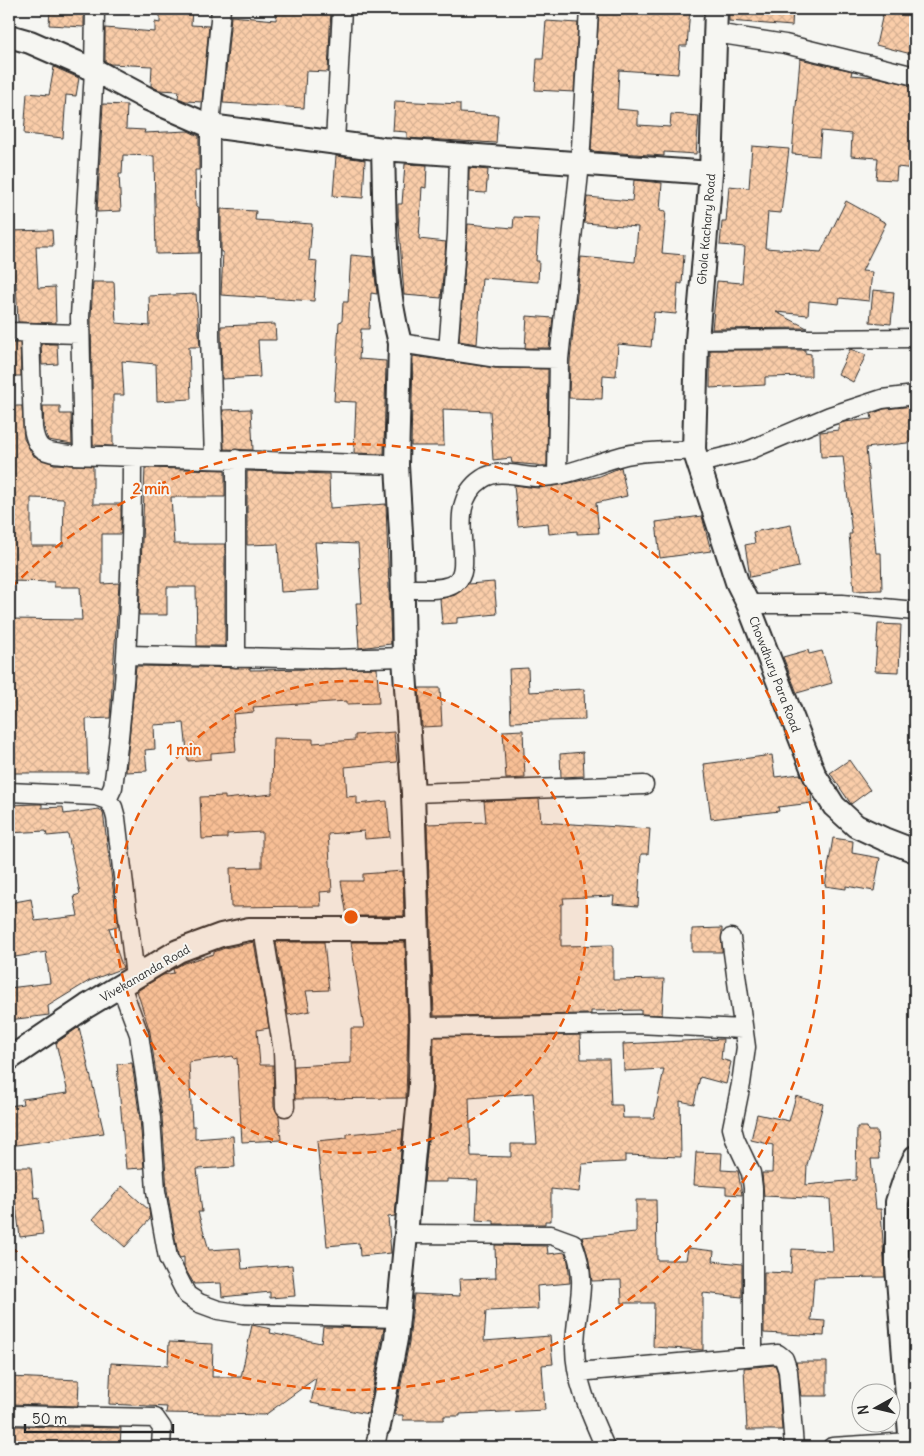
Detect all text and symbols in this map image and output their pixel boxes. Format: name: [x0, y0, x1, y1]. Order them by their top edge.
street label: Ghola Kachary Road: [694, 173, 718, 285]
text: 2 min: [133, 479, 170, 498]
street label: Chowdhury Para Road: [746, 614, 804, 734]
text: 1 min: [167, 740, 202, 759]
centre of rings: [342, 908, 360, 926]
street label: Vivekananda Road: [98, 941, 192, 1005]
north arrow: [852, 1384, 902, 1434]
scale bar: [25, 1401, 172, 1433]
text: N: [854, 1404, 873, 1416]
text: 50 m: [32, 1409, 67, 1428]

